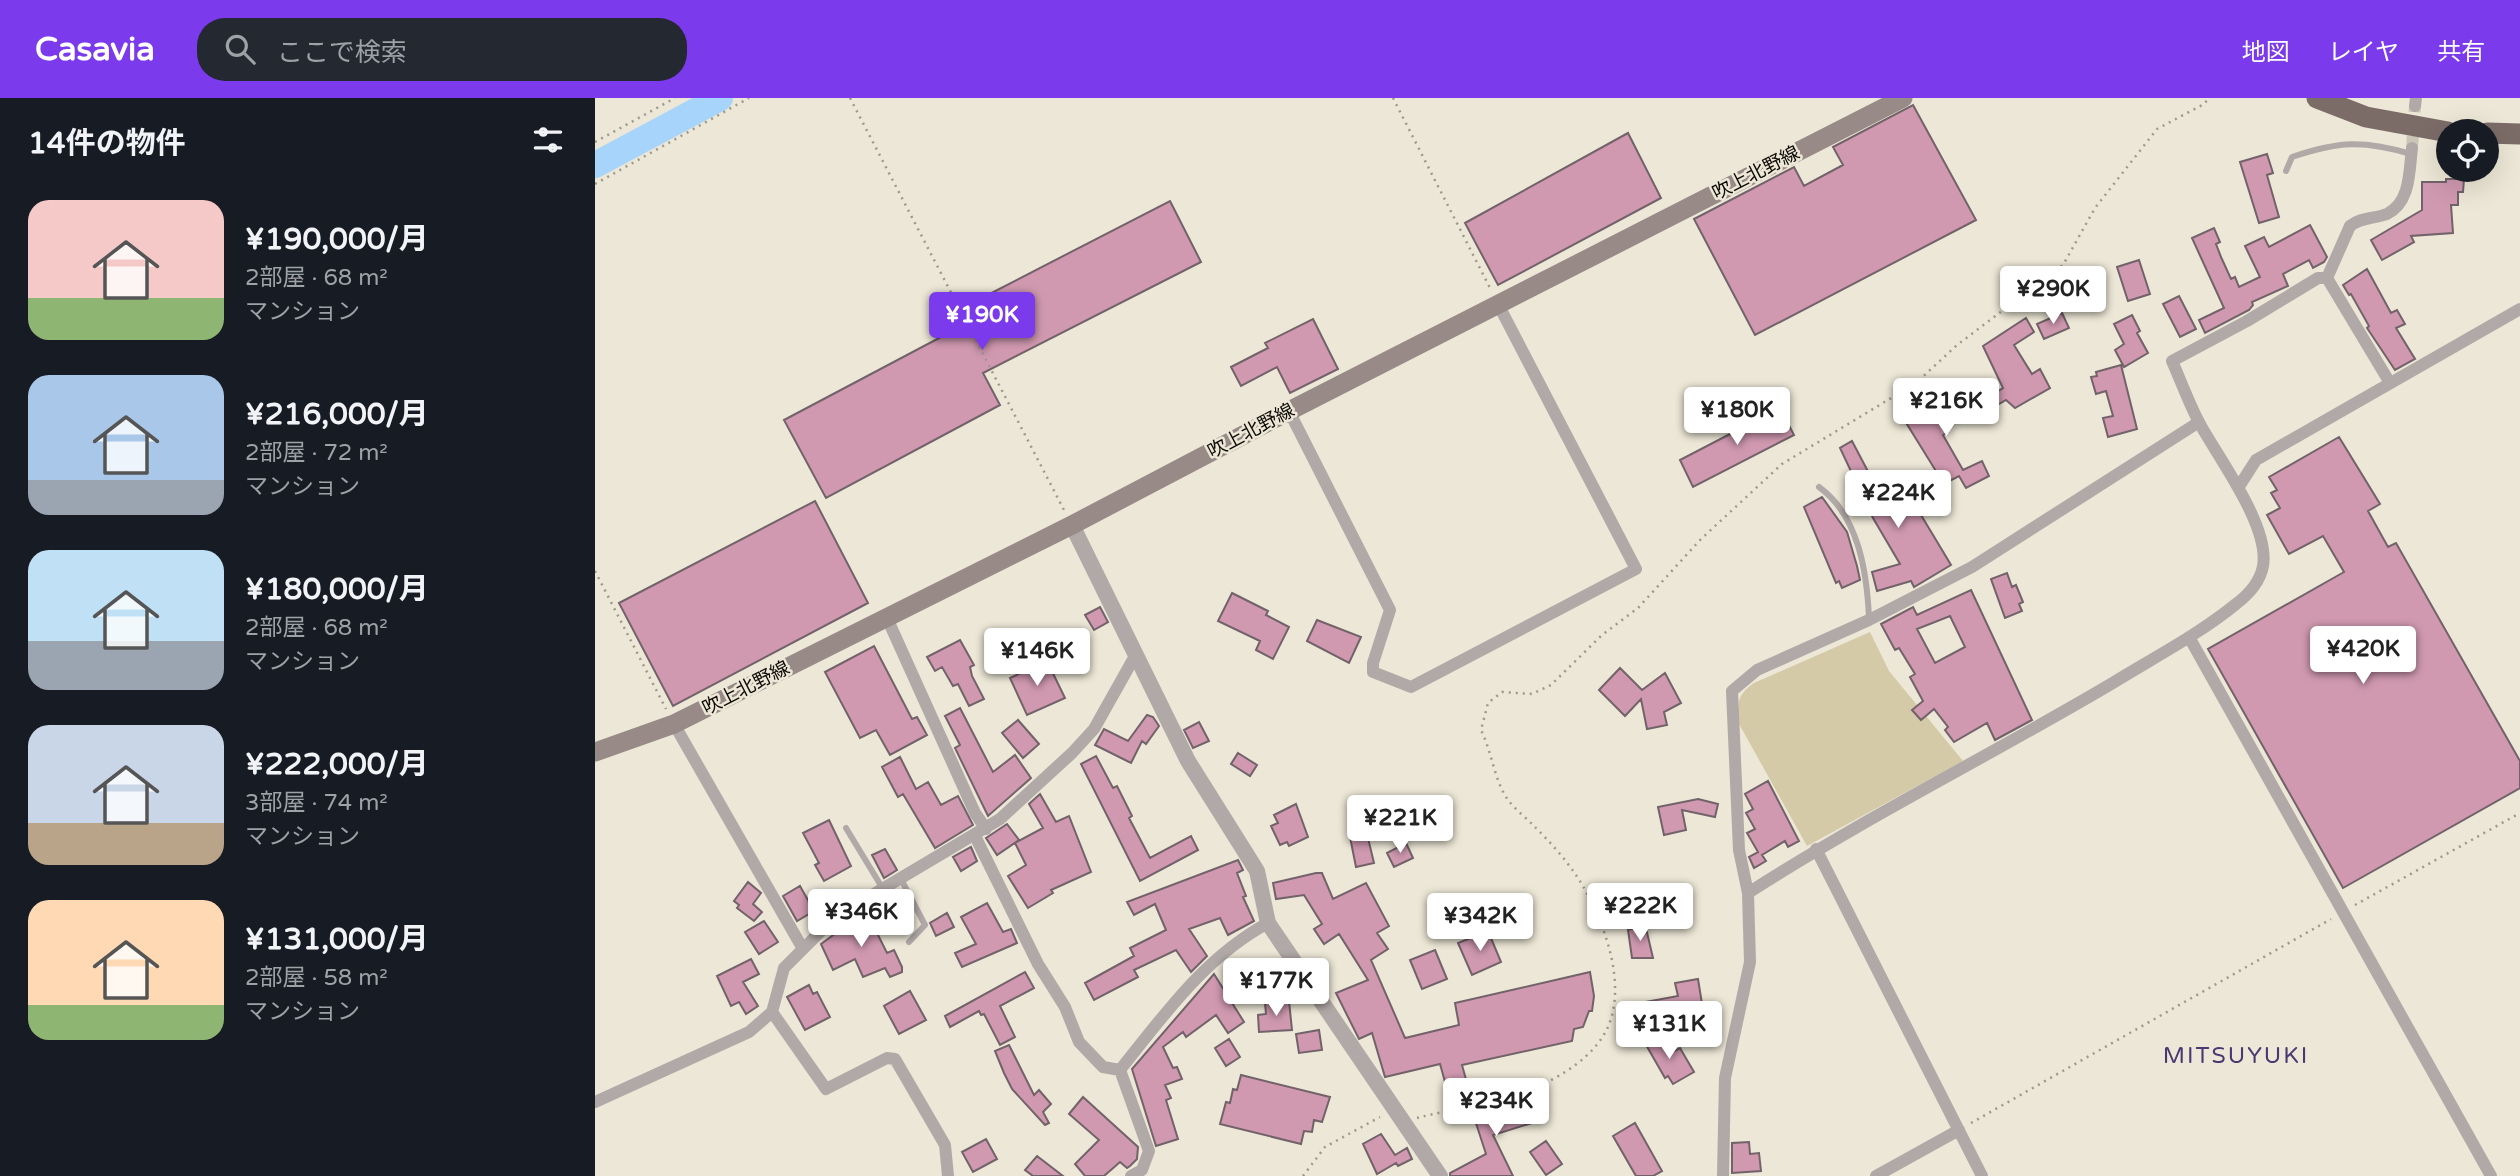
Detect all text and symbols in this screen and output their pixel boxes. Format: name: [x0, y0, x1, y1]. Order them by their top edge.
search box: [197, 18, 687, 81]
text: Casavia: [35, 30, 155, 69]
icon: search: [221, 30, 259, 68]
text: ここで検索: [277, 37, 407, 68]
text: 地図: [2242, 38, 2290, 67]
text: レイヤ: [2328, 38, 2399, 67]
text: 共有: [2437, 38, 2485, 67]
map controls: [2436, 119, 2499, 182]
button: locate: [2436, 119, 2499, 182]
icon: filters: [529, 121, 567, 159]
text: 14件の物件: [28, 125, 186, 162]
street label: 吹上北野線: [1709, 142, 1803, 204]
text: ¥190,000/月: [245, 221, 429, 258]
icon: home: [84, 228, 168, 312]
text: 2部屋 · 68 m²: [245, 264, 388, 292]
pin: ¥290K: [2004, 266, 2102, 326]
text: ¥290K: [2016, 275, 2090, 303]
pin: ¥190K: [933, 292, 1031, 352]
text: マンション: [245, 298, 360, 326]
text: ¥190K: [945, 301, 1019, 329]
pin: ¥216K: [1897, 378, 1995, 438]
text: ¥216K: [1909, 387, 1983, 415]
pin: ¥180K: [1688, 388, 1786, 447]
text: ¥216,000/月: [245, 396, 429, 433]
text: ¥180K: [1700, 396, 1774, 424]
street label: 吹上北野線: [1204, 399, 1298, 463]
icon: home: [84, 403, 168, 487]
text: 2部屋 · 72 m²: [245, 439, 388, 467]
pin: ¥224K: [1849, 470, 1947, 530]
text: マンション: [245, 473, 360, 501]
text: ¥224K: [1861, 479, 1935, 507]
text: ¥180,000/月: [245, 571, 429, 608]
icon: home: [84, 578, 168, 662]
text: 2部屋 · 68 m²: [245, 614, 388, 642]
pin: ¥420K: [2314, 626, 2412, 686]
pin: ¥146K: [988, 628, 1086, 688]
text: ¥420K: [2326, 635, 2400, 663]
text: ¥146K: [1000, 637, 1074, 665]
text: マンション: [245, 648, 360, 676]
street label: 吹上北野線: [699, 657, 793, 719]
text: ¥222,000/月: [245, 746, 429, 783]
icon: home: [84, 753, 168, 837]
text: 3部屋 · 74 m²: [245, 789, 388, 817]
pin: ¥221K: [1351, 796, 1449, 855]
text: ¥221K: [1363, 804, 1437, 832]
text: マンション: [245, 823, 360, 851]
pin: ¥222K: [1591, 884, 1689, 943]
pin: ¥346K: [812, 890, 910, 949]
text: ¥222K: [1603, 892, 1677, 920]
pin: ¥342K: [1431, 894, 1529, 953]
text: ¥346K: [824, 898, 898, 926]
text: ¥342K: [1443, 902, 1517, 930]
text: ¥131,000/月: [245, 921, 429, 958]
icon: home: [84, 928, 168, 1012]
pin: ¥177K: [1227, 958, 1325, 1018]
text: 2部屋 · 58 m²: [245, 964, 388, 992]
text: ¥177K: [1239, 967, 1313, 995]
text: マンション: [245, 998, 360, 1026]
pin: ¥131K: [1620, 1002, 1718, 1061]
text: ¥131K: [1632, 1010, 1706, 1038]
district label: MITSUYUKI: [2163, 1042, 2309, 1070]
pin: ¥234K: [1447, 1079, 1545, 1138]
text: ¥234K: [1459, 1087, 1533, 1115]

